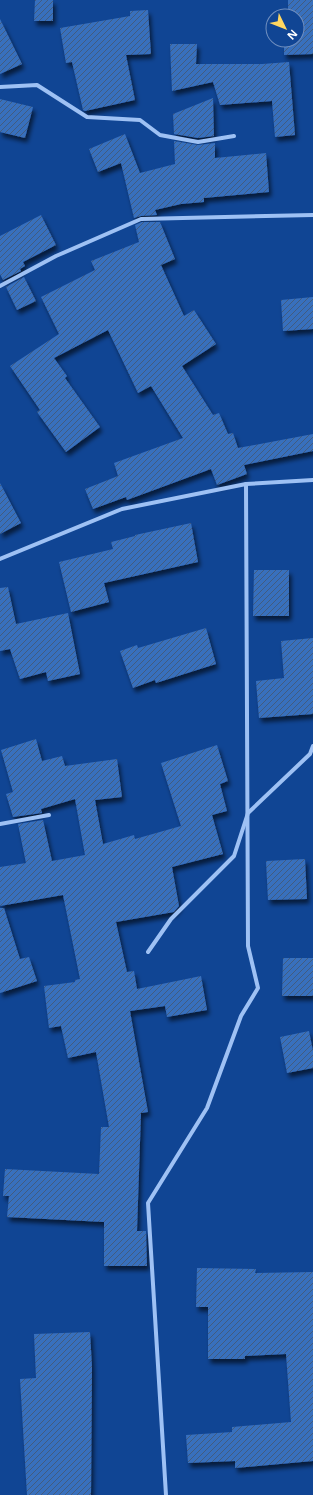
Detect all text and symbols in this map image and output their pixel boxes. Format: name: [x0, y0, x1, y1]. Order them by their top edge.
north arrow: [265, 8, 305, 48]
text: N: [284, 27, 301, 44]

